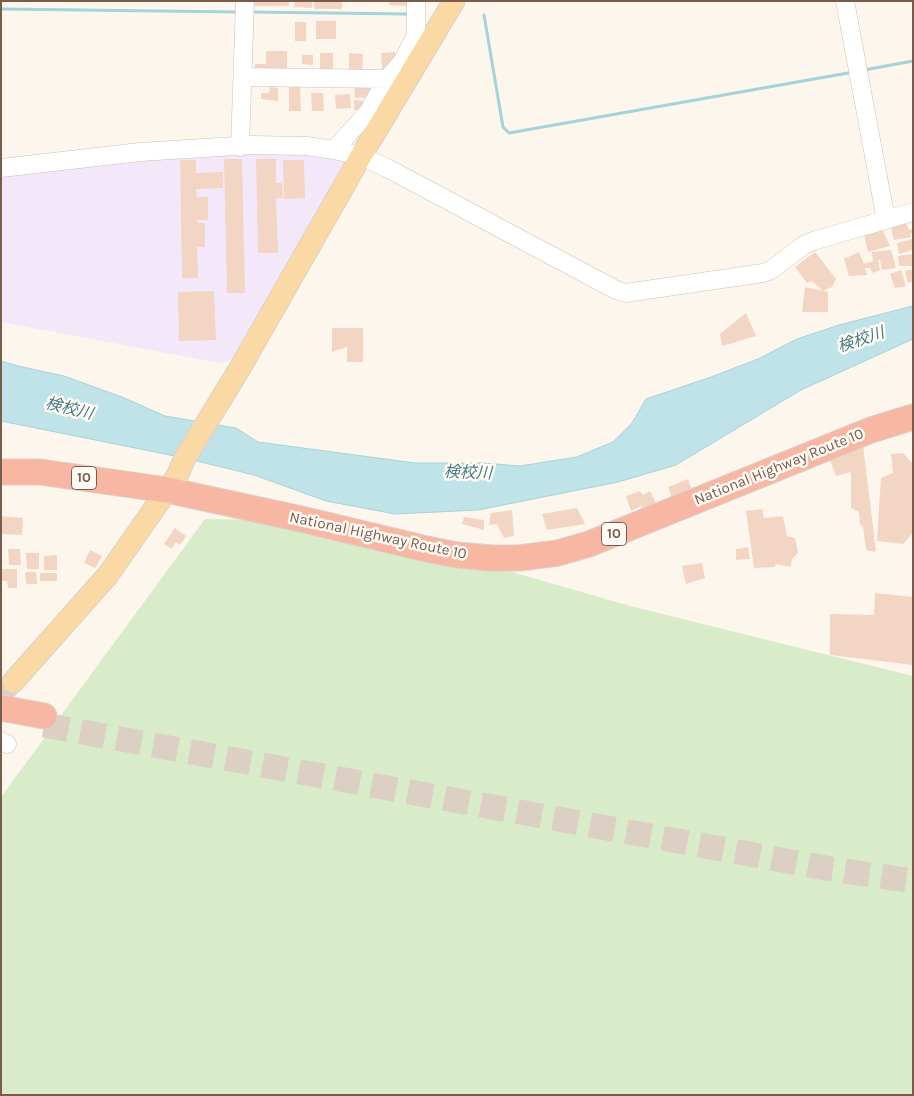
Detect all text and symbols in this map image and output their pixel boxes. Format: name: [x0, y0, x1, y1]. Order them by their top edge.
water label: 検校川: [835, 323, 887, 357]
water label: 検校川: [43, 394, 95, 424]
street label: National Highway Route 10: [692, 425, 866, 509]
water label: 検校川: [444, 463, 492, 483]
road number: 10: [72, 466, 96, 489]
street label: National Highway Route 10: [288, 508, 468, 564]
road number: 10: [602, 522, 626, 546]

